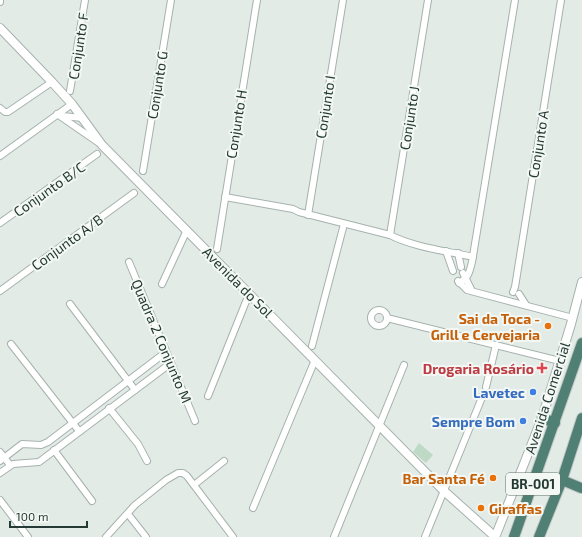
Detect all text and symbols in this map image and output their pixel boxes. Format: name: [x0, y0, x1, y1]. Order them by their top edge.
street label: Conjunto F: [64, 11, 92, 81]
street label: Conjunto G: [143, 50, 171, 120]
street label: Conjunto I: [312, 74, 338, 140]
street label: Conjunto J: [396, 85, 422, 151]
street label: Conjunto H: [222, 88, 250, 160]
street label: Conjunto A: [524, 109, 552, 179]
street label: Conjunto B/C: [10, 158, 88, 220]
street label: Conjunto A/B: [28, 210, 106, 274]
street label: Avenida do Sol: [199, 243, 277, 321]
street label: Quadra 2 Conjunto M: [128, 277, 196, 405]
place label: Sai da Toca - Grill e Cervejaria: [431, 310, 540, 343]
marker: Sai da Toca - Grill e Cervejaria: [543, 321, 553, 331]
street label: Avenida Comercial: [521, 339, 573, 456]
place label: Drogaria Rosário: [423, 360, 534, 377]
marker: Drogaria Rosário: [537, 363, 547, 373]
place label: Lavetec: [473, 384, 525, 401]
marker: Lavetec: [528, 387, 538, 397]
place label: Sempre Bom: [432, 413, 515, 430]
marker: Sempre Bom: [518, 416, 528, 426]
place label: Bar Santa Fé: [403, 470, 485, 487]
marker: Bar Santa Fé: [488, 473, 498, 483]
road number: BR-001: [506, 473, 560, 495]
place label: Giraffas: [489, 500, 542, 517]
scale bar: [10, 503, 87, 529]
marker: Giraffas: [476, 503, 486, 513]
text: 100 m: [16, 509, 48, 523]

